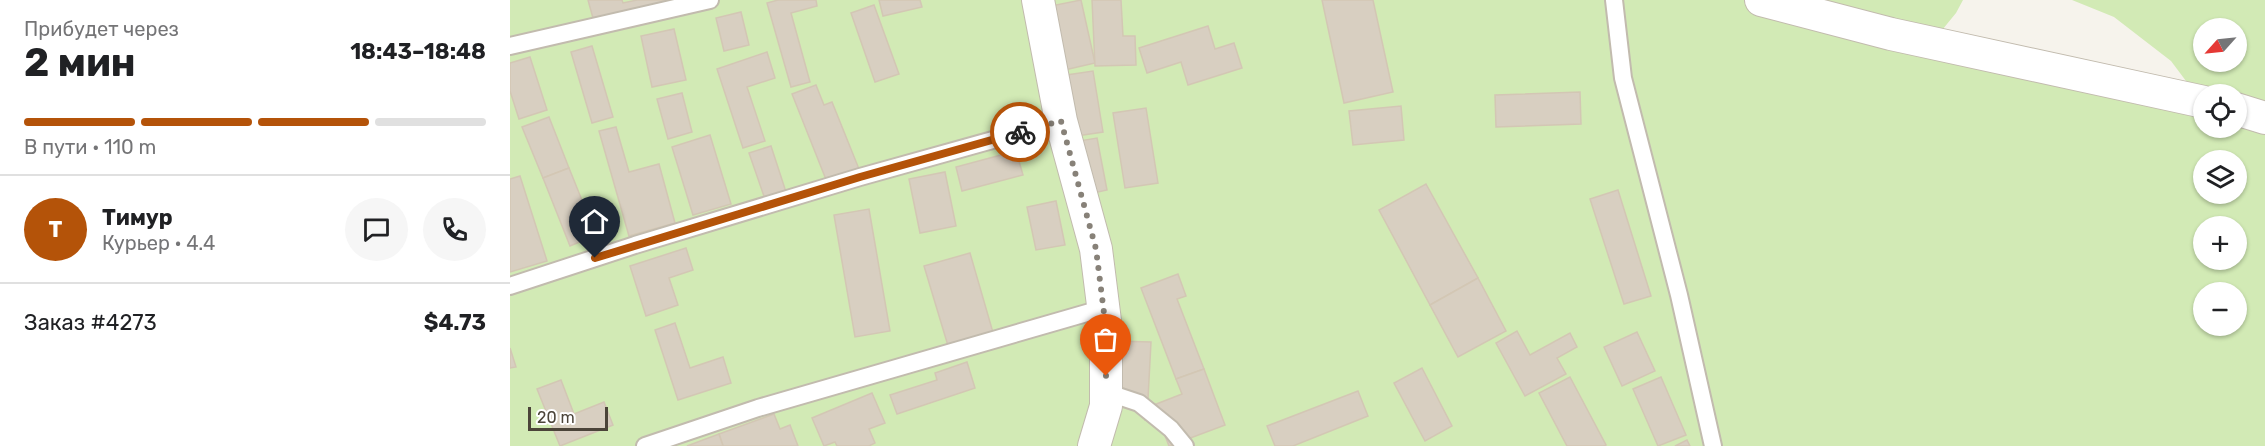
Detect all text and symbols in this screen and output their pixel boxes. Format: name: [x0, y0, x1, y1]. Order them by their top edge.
text: Прибудет через: [24, 17, 179, 41]
north arrow: [2193, 18, 2247, 72]
map controls: [2193, 18, 2247, 336]
text: 18:43–18:48: [350, 38, 486, 65]
text: 2 мин: [24, 40, 136, 86]
button: locate: [2193, 84, 2247, 138]
courier: [990, 102, 1050, 162]
icon: bike: [1004, 116, 1037, 149]
text: В пути · 110 m: [24, 135, 156, 159]
button: layers: [2193, 150, 2247, 204]
pin: [569, 196, 620, 258]
button: chat: [345, 198, 408, 261]
button: phone: [423, 198, 486, 261]
text: Тимур: [102, 204, 173, 231]
icon: home: [578, 205, 611, 238]
text: Т: [49, 216, 62, 243]
button: +: [2193, 216, 2247, 270]
text: Курьер · 4.4: [102, 231, 215, 255]
button: −: [2193, 282, 2247, 336]
text: Заказ #4273: [24, 309, 157, 336]
text: $4.73: [424, 309, 486, 336]
pin: [1080, 314, 1131, 376]
icon: bag: [1089, 323, 1122, 356]
scale bar: [528, 404, 608, 432]
text: 20 m: [537, 408, 575, 427]

